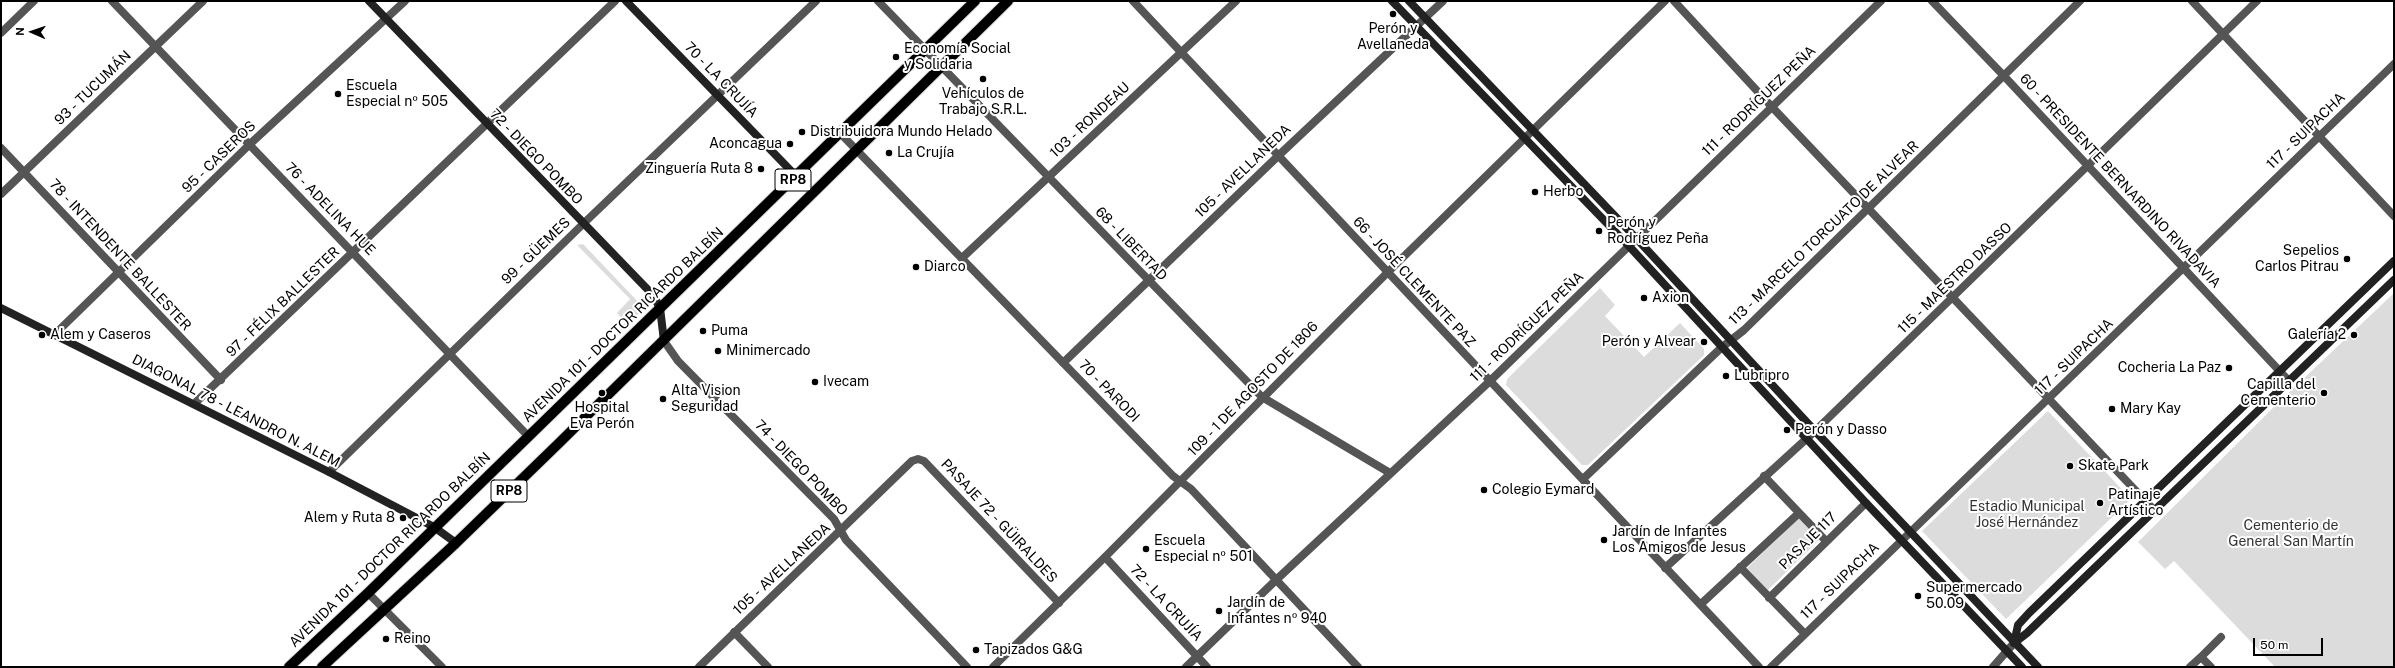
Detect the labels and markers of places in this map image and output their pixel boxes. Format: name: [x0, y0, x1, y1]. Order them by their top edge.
marker: Perón y Avellaneda: [1388, 9, 1398, 19]
place label: Perón y Avellaneda: [1357, 21, 1429, 54]
place label: Economía Social y Solidaria: [904, 41, 1011, 74]
marker: Economía Social y Solidaria: [891, 52, 901, 62]
marker: Vehículos de Trabajo S.R.L.: [978, 74, 988, 84]
place label: Escuela Especial nº 505: [346, 78, 448, 110]
place label: Vehículos de Trabajo S.R.L.: [939, 86, 1027, 118]
marker: Escuela Especial nº 505: [333, 89, 343, 99]
place label: Distribuidora Mundo Helado: [810, 124, 992, 140]
marker: Distribuidora Mundo Helado: [797, 127, 807, 137]
place label: Aconcagua: [709, 136, 782, 152]
marker: Aconcagua: [785, 139, 795, 149]
place label: La Crujía: [897, 145, 954, 161]
marker: La Crujía: [884, 148, 894, 158]
place label: Zinguería Ruta 8: [645, 161, 753, 177]
marker: Zinguería Ruta 8: [756, 164, 766, 174]
place label: Herbo: [1543, 184, 1583, 200]
marker: Herbo: [1530, 187, 1540, 197]
place label: Perón y Rodríguez Peña: [1607, 215, 1708, 248]
marker: Perón y Rodríguez Peña: [1594, 226, 1604, 236]
place label: Sepelios Carlos Pitrau: [2255, 243, 2339, 276]
marker: Sepelios Carlos Pitrau: [2342, 254, 2352, 264]
place label: Diarco: [924, 259, 966, 275]
marker: Diarco: [911, 262, 921, 272]
place label: Axion: [1652, 290, 1689, 306]
marker: Axion: [1639, 293, 1649, 303]
place label: Puma: [711, 323, 748, 339]
marker: Puma: [698, 326, 708, 336]
place label: Alem y Caseros: [50, 327, 151, 343]
place label: Galería 2: [2288, 327, 2346, 343]
marker: Alem y Caseros: [37, 330, 47, 340]
marker: Galería 2: [2349, 330, 2359, 340]
place label: Perón y Alvear: [1602, 334, 1696, 350]
marker: Perón y Alvear: [1699, 337, 1709, 347]
place label: Minimercado: [726, 343, 811, 359]
marker: Minimercado: [713, 346, 723, 356]
place label: Cocheria La Paz: [2118, 360, 2221, 376]
marker: Cocheria La Paz: [2224, 363, 2234, 373]
place label: Lubripro: [1734, 368, 1789, 384]
marker: Lubripro: [1721, 371, 1731, 381]
place label: Ivecam: [823, 374, 869, 390]
marker: Ivecam: [810, 377, 820, 387]
place label: Capilla del Cementerio: [2241, 377, 2316, 410]
place label: Alta Vision Seguridad: [671, 383, 741, 416]
marker: Hospital Eva Perón: [597, 388, 607, 398]
marker: Capilla del Cementerio: [2319, 388, 2329, 398]
marker: Alta Vision Seguridad: [658, 394, 668, 404]
place label: Hospital Eva Perón: [570, 400, 634, 432]
place label: Mary Kay: [2120, 401, 2181, 417]
marker: Mary Kay: [2107, 404, 2117, 414]
place label: Perón y Dasso: [1795, 422, 1887, 438]
marker: Perón y Dasso: [1782, 425, 1792, 435]
place label: Skate Park: [2078, 458, 2149, 474]
marker: Skate Park: [2065, 461, 2075, 471]
place label: Colegio Eymard: [1492, 482, 1594, 498]
marker: Colegio Eymard: [1479, 485, 1489, 495]
place label: Patinaje Artístico: [2108, 487, 2163, 520]
marker: Patinaje Artístico: [2095, 498, 2105, 508]
place label: Alem y Ruta 8: [304, 510, 395, 526]
marker: Alem y Ruta 8: [398, 513, 408, 523]
place label: Jardín de Infantes Los Amigos de Jesus: [1612, 524, 1746, 556]
place label: Escuela Especial nº 501: [1154, 533, 1253, 566]
marker: Jardín de Infantes Los Amigos de Jesus: [1599, 535, 1609, 545]
marker: Escuela Especial nº 501: [1141, 544, 1151, 554]
place label: Supermercado 50.09: [1926, 580, 2022, 612]
marker: Supermercado 50.09: [1913, 591, 1923, 601]
place label: Jardín de Infantes nº 940: [1227, 595, 1327, 628]
marker: Jardín de Infantes nº 940: [1214, 606, 1224, 616]
place label: Reino: [394, 631, 431, 647]
marker: Reino: [381, 634, 391, 644]
place label: Tapizados G&G: [984, 642, 1083, 658]
marker: Tapizados G&G: [971, 645, 981, 655]

